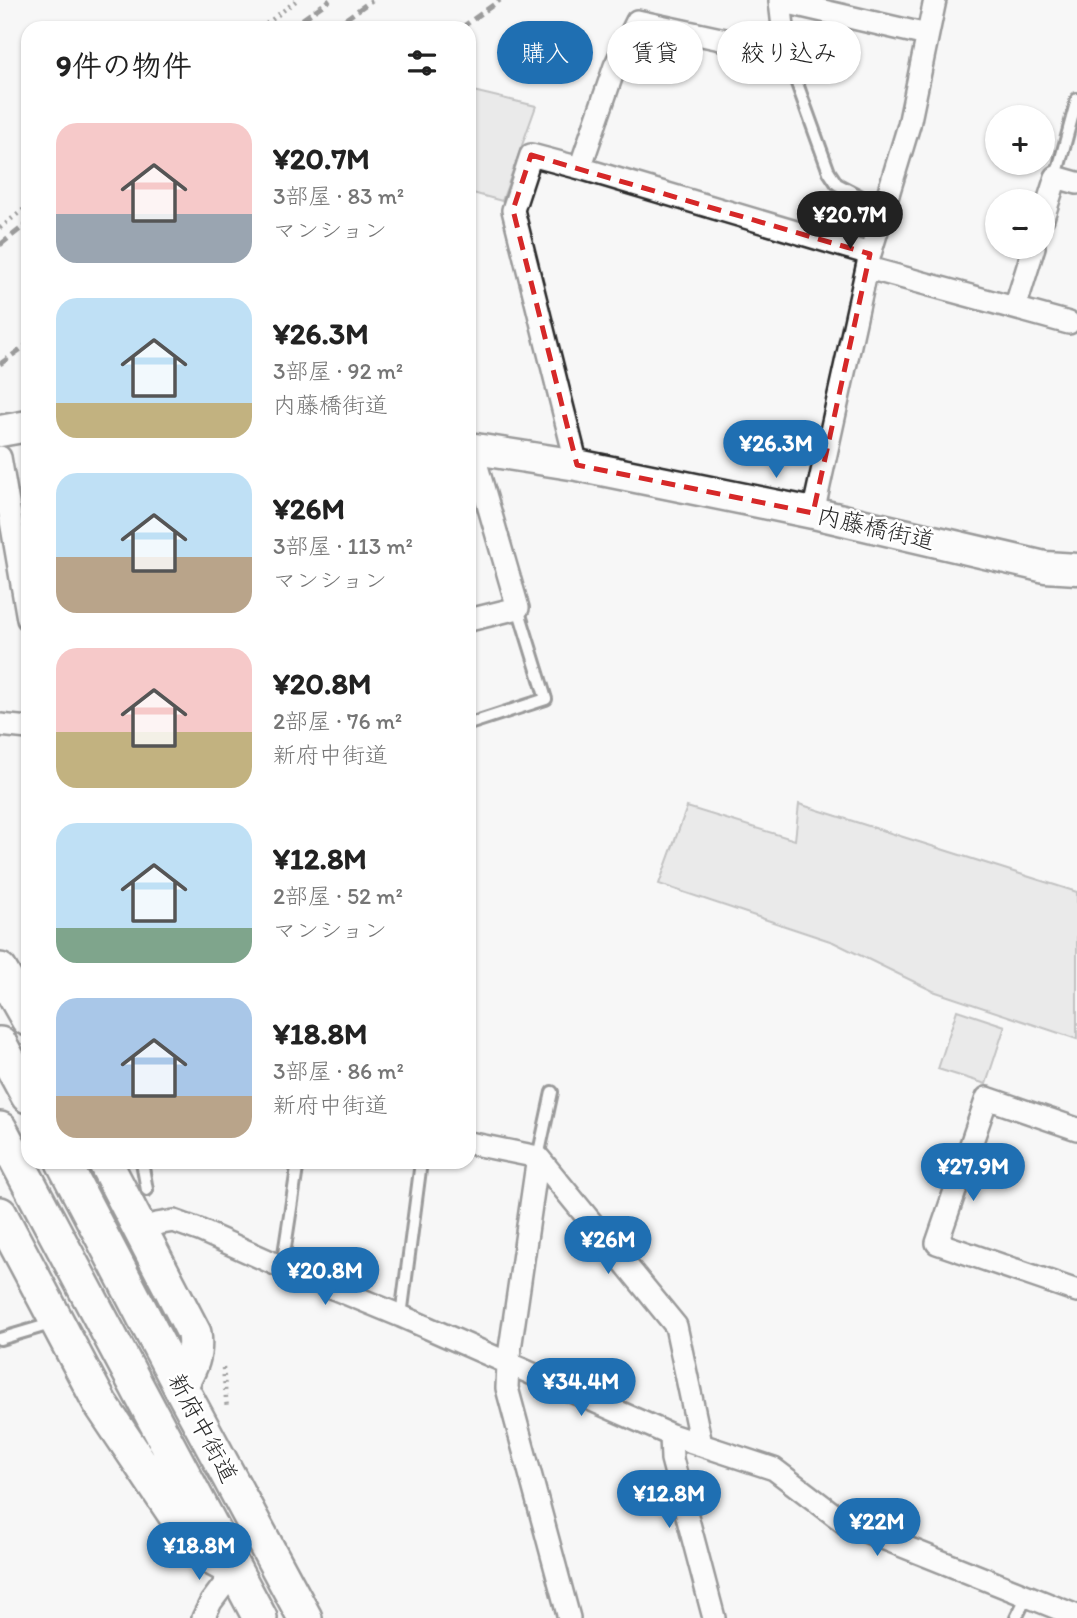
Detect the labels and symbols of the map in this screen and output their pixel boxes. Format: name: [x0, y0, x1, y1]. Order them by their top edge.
pin: ¥20.7M: [793, 191, 907, 251]
pin: ¥26.3M: [719, 420, 833, 480]
street label: 内藤橋街道: [814, 500, 938, 555]
pin: ¥27.9M: [916, 1144, 1030, 1203]
pin: ¥26M: [567, 1216, 649, 1276]
pin: ¥20.8M: [268, 1248, 382, 1307]
pin: ¥34.4M: [524, 1358, 638, 1418]
street label: 新府中街道: [162, 1368, 244, 1488]
pin: ¥12.8M: [612, 1470, 726, 1530]
pin: ¥22M: [836, 1498, 918, 1558]
pin: ¥18.8M: [142, 1522, 256, 1582]

